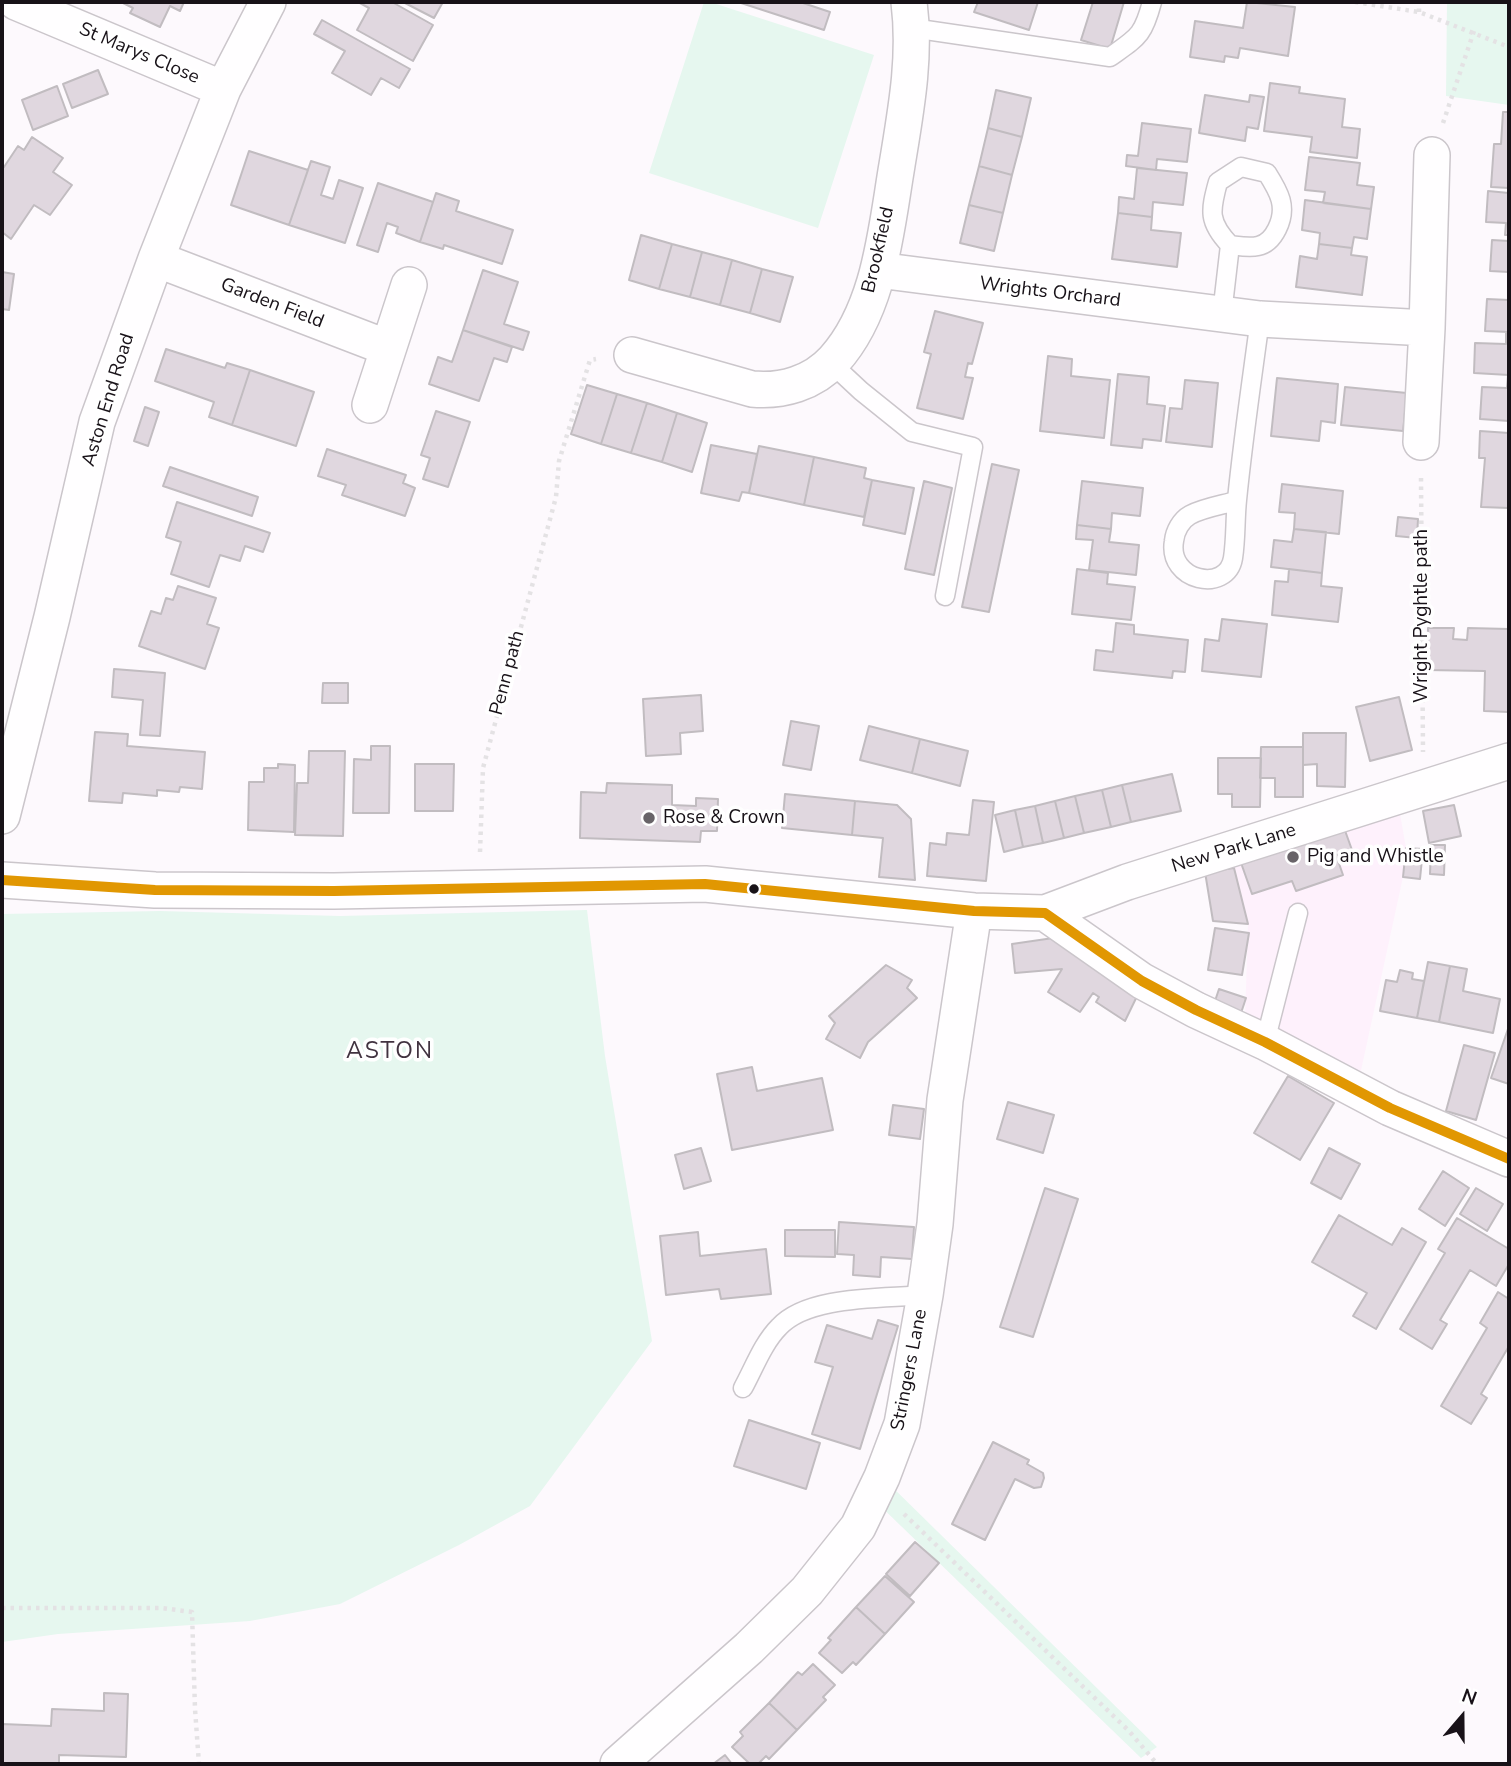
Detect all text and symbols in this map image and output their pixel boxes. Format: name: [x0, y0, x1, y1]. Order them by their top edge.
street label: St Marys Close: [75, 18, 203, 90]
street label: Brookfield: [858, 205, 900, 295]
street label: Wrights Orchard: [978, 273, 1122, 313]
street label: Garden Field: [217, 274, 327, 334]
street label: Aston End Road: [78, 331, 140, 469]
street label: Wright Pyghtle path: [1411, 529, 1433, 703]
street label: Penn path: [486, 628, 530, 718]
place label: Rose & Crown: [663, 807, 785, 829]
marker: Rose & Crown: [641, 810, 657, 826]
street label: New Park Lane: [1169, 819, 1299, 879]
place label: Pig and Whistle: [1307, 846, 1444, 868]
marker: Pig and Whistle: [1285, 849, 1301, 865]
unlabelled marker: [747, 882, 761, 896]
district label: ASTON: [347, 1038, 433, 1066]
street label: Stringers Lane: [887, 1307, 933, 1433]
north arrow: [1427, 1682, 1497, 1752]
text: N: [1458, 1683, 1480, 1712]

